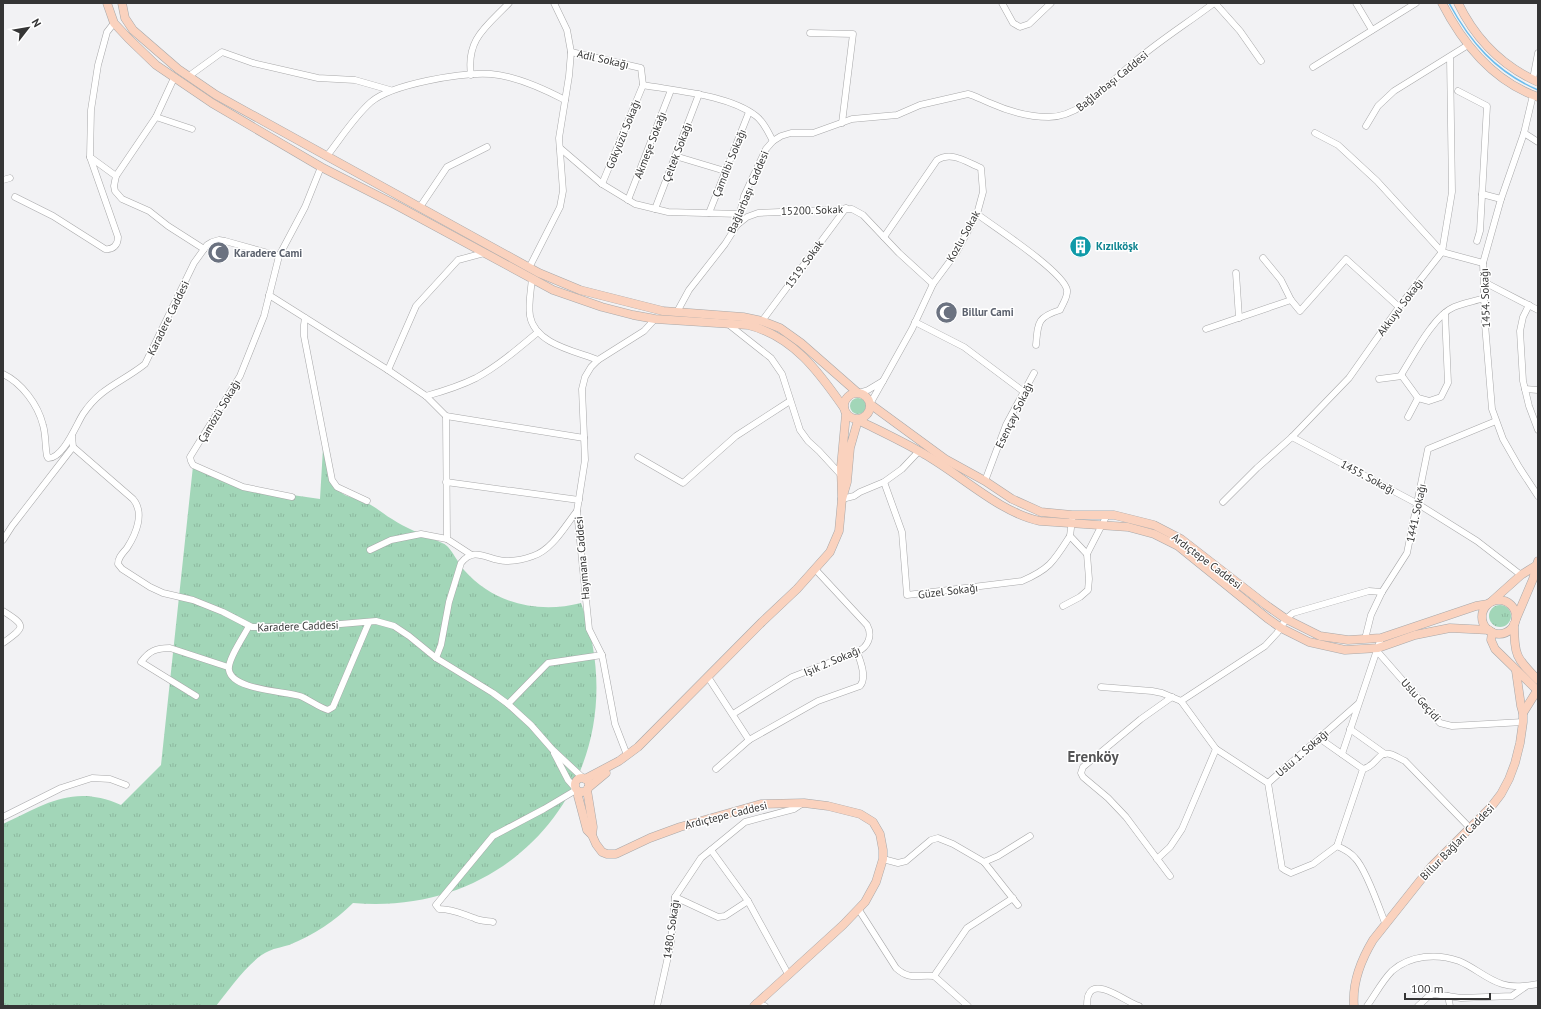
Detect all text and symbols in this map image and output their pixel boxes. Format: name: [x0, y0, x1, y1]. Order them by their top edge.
north arrow: [8, 8, 48, 48]
text: N: [29, 16, 44, 30]
street label: Adil Sokağı: [576, 46, 630, 72]
street label: Bağlarbaşı Caddesi: [1073, 48, 1151, 114]
street label: Gökyüzü Sokağı: [603, 97, 643, 171]
street label: Akmeşe Sokağı: [631, 109, 669, 181]
street label: Çeltek Sokağı: [659, 120, 695, 184]
street label: Çamdibi Sokağı: [709, 127, 749, 199]
street label: Bağlarbaşı Caddesi: [724, 148, 772, 236]
street label: 15200. Sokak: [781, 202, 844, 218]
street label: Kozlu Sokak: [943, 207, 983, 264]
building icon: Kızılköşk: [1068, 233, 1094, 259]
street label: 1519. Sokak: [782, 237, 827, 291]
place label: Kızılköşk: [1096, 239, 1139, 253]
mosque icon: Karadere Cami: [205, 240, 231, 266]
place label: Karadere Cami: [234, 246, 302, 260]
street label: 1454. Sokağı: [1477, 268, 1493, 328]
street label: Akkuyu Sokağı: [1374, 276, 1426, 338]
street label: Karadere Caddesi: [144, 278, 192, 358]
mosque icon: Billur Cami: [933, 299, 959, 325]
place label: Billur Cami: [962, 305, 1014, 319]
street label: Çamözü Sokağı: [195, 377, 243, 445]
street label: Esençay Sokağı: [992, 380, 1036, 450]
street label: 1455. Sokağı: [1338, 457, 1398, 497]
street label: 1441. Sokağı: [1403, 482, 1429, 544]
street label: Haymana Caddesi: [571, 516, 593, 600]
street label: Ardıçtepe Caddesi: [1169, 530, 1245, 592]
street label: Güzel Sokağı: [917, 580, 979, 602]
street label: Karadere Caddesi: [257, 618, 339, 634]
street label: Işık 2. Sokağı: [801, 643, 863, 679]
street label: Uslu Geçidi: [1398, 676, 1444, 724]
street label: Uslu 1. Sokağı: [1273, 726, 1331, 780]
district label: Erenköy: [1067, 747, 1119, 766]
street label: Ardıçtepe Caddesi: [683, 798, 769, 832]
street label: Billur Bağları Caddesi: [1417, 801, 1497, 883]
street label: 1480. Sokağı: [660, 898, 682, 960]
scale bar: [1405, 975, 1490, 1001]
text: 100 m: [1411, 981, 1444, 996]

